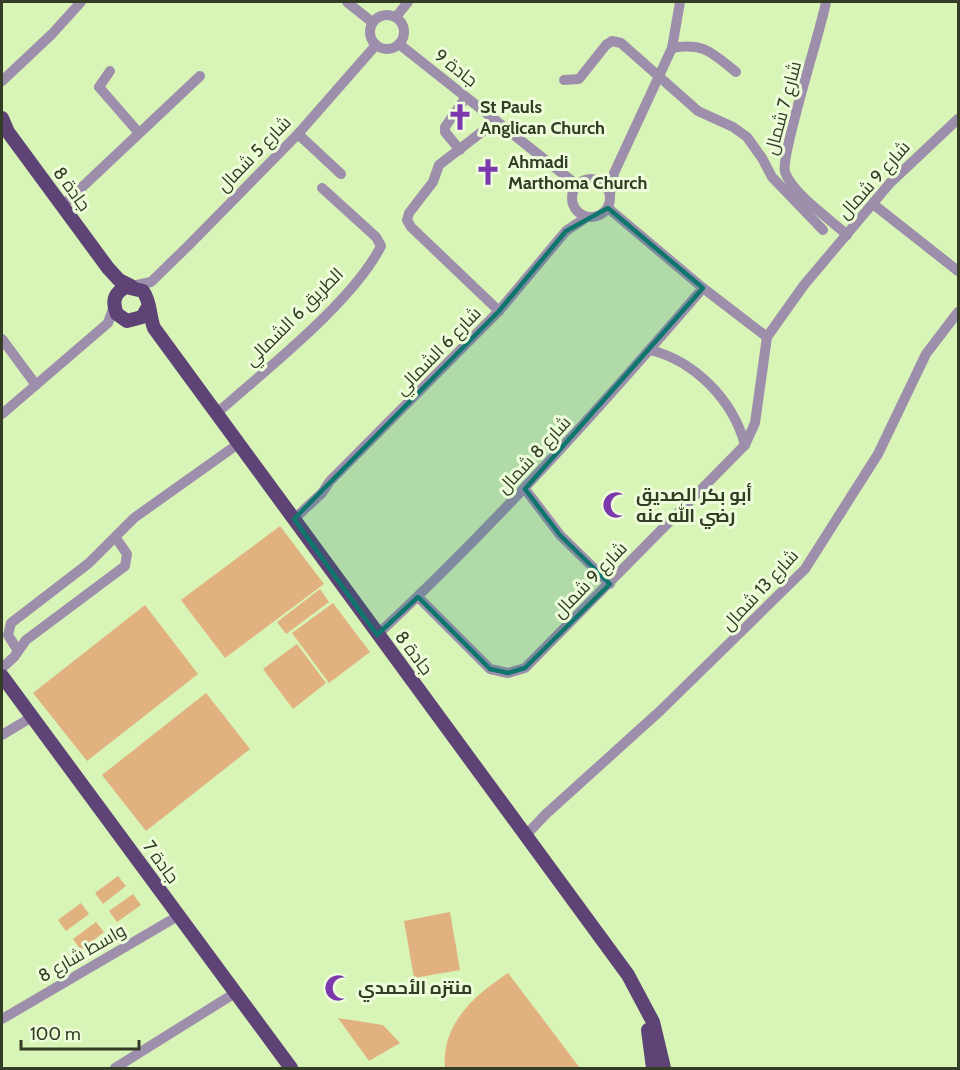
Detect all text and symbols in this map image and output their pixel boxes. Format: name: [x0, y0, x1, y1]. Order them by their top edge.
street label: جادة 9: [430, 44, 482, 92]
street label: شارع 7 شمال: [760, 59, 807, 158]
place label: St Pauls Anglican Church: [480, 96, 605, 139]
church icon: St Pauls Anglican Church: [445, 102, 475, 132]
street label: شارع 5 شمال: [212, 111, 296, 197]
street label: شارع 9 شمال: [833, 136, 916, 224]
place label: Ahmadi Marthoma Church: [508, 151, 647, 194]
church icon: Ahmadi Marthoma Church: [473, 157, 503, 187]
street label: جادة 8: [49, 163, 95, 215]
street label: الطريق 6 الشمالي: [240, 263, 350, 373]
street label: شارع 6 الشمالي: [390, 302, 488, 402]
street label: شارع 8 شمال: [492, 412, 576, 499]
place label: أبو بكر الصديق رضي الله عنه: [636, 482, 752, 530]
mosque icon: أبو بكر الصديق رضي الله عنه: [601, 490, 631, 520]
street label: شارع 9 شمال: [548, 537, 633, 623]
street label: شارع 13 شمال: [717, 545, 804, 636]
street label: جادة 8: [390, 627, 438, 679]
street label: جادة 7: [138, 836, 184, 888]
street label: واسط شارع 8: [34, 919, 130, 988]
mosque icon: منتزه الأحمدي: [323, 973, 353, 1003]
place label: منتزه الأحمدي: [358, 977, 473, 1002]
scale bar: [21, 1013, 140, 1051]
text: 100 m: [30, 1023, 81, 1045]

